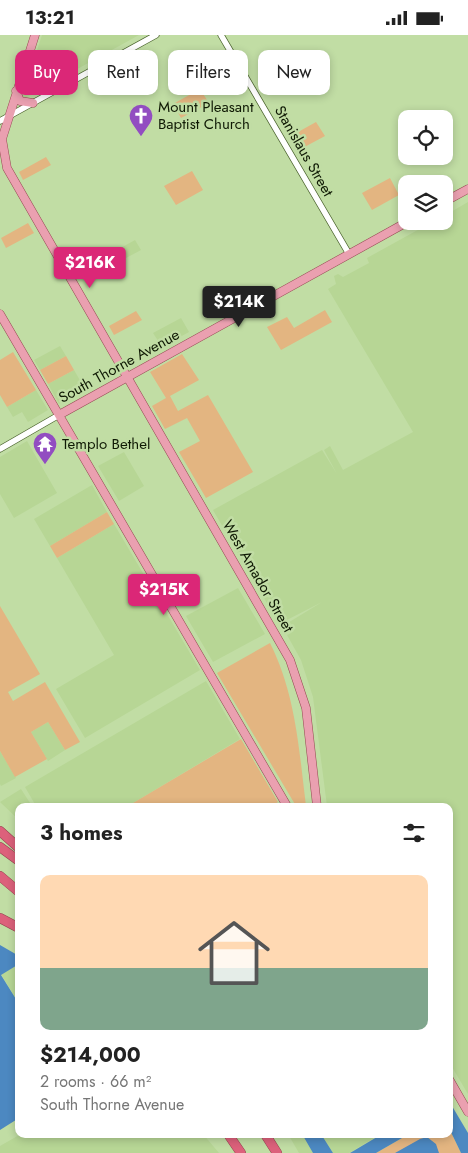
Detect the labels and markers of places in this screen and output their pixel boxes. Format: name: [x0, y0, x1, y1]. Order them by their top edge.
place label: Mount Pleasant Baptist Church: [158, 96, 254, 135]
church icon: Mount Pleasant Baptist Church: [128, 103, 154, 137]
pin: $216K: [55, 247, 125, 289]
pin: $214K: [204, 285, 274, 328]
temple icon: Templo Bethel: [32, 431, 58, 465]
place label: Templo Bethel: [62, 433, 150, 455]
pin: $215K: [129, 573, 199, 616]

